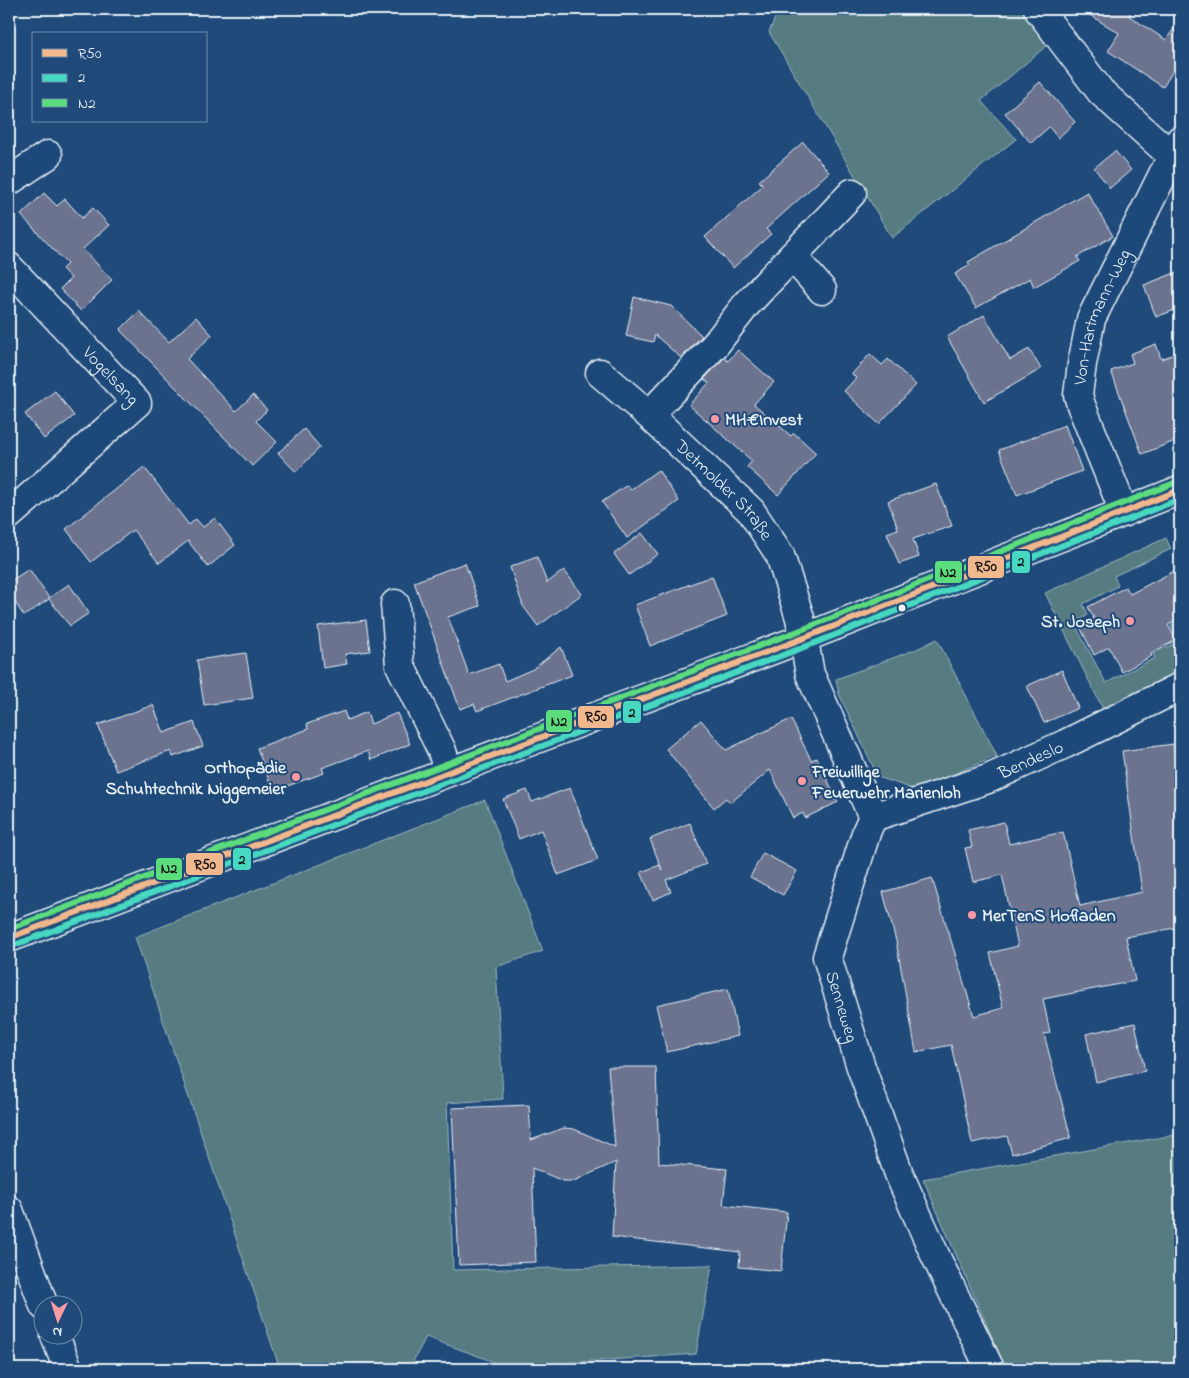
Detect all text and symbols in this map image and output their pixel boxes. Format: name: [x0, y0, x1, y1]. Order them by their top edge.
legend: [32, 32, 208, 122]
text: R50: [78, 43, 102, 65]
text: 2: [78, 67, 86, 89]
text: N2: [78, 93, 96, 115]
street label: Von-Hartmann-Weg: [1068, 245, 1140, 388]
street label: Vogelsang: [75, 341, 144, 413]
place label: MH€Invest: [725, 408, 804, 434]
marker: MH€Invest: [709, 413, 721, 425]
street label: Detmolder Straße: [667, 434, 779, 547]
line badge: 2: [1011, 550, 1031, 574]
text: 2: [1017, 552, 1025, 573]
line badge: R50: [967, 555, 1005, 579]
text: R50: [974, 557, 997, 578]
line badge: N2: [934, 560, 963, 584]
text: N2: [940, 563, 956, 584]
unlabelled marker: [897, 603, 907, 613]
place label: St. Joseph: [1041, 610, 1120, 636]
marker: St. Joseph: [1124, 615, 1136, 627]
line badge: 2: [622, 700, 642, 724]
text: 2: [628, 703, 636, 724]
line badge: R50: [577, 705, 615, 729]
text: R50: [584, 707, 607, 728]
line badge: N2: [545, 709, 573, 733]
text: N2: [551, 712, 567, 733]
street label: Bendeslo: [994, 735, 1068, 788]
place label: Orthopädie Schuhtechnik Niggemeier: [105, 756, 287, 804]
place label: Freiwillige Feuerwehr Marienloh: [811, 760, 961, 807]
marker: Orthopädie Schuhtechnik Niggemeier: [290, 771, 302, 783]
marker: Freiwillige Feuerwehr Marienloh: [796, 775, 808, 787]
line badge: 2: [232, 847, 252, 871]
text: 2: [238, 850, 246, 871]
line badge: R50: [185, 852, 224, 876]
text: R50: [193, 855, 216, 876]
line badge: N2: [155, 857, 183, 881]
text: N2: [161, 859, 177, 880]
place label: MerTenS Hofladen: [982, 904, 1116, 930]
marker: MerTenS Hofladen: [966, 909, 978, 921]
street label: Senneweg: [817, 968, 864, 1046]
north arrow: [32, 1296, 82, 1346]
text: N: [52, 1321, 63, 1342]

